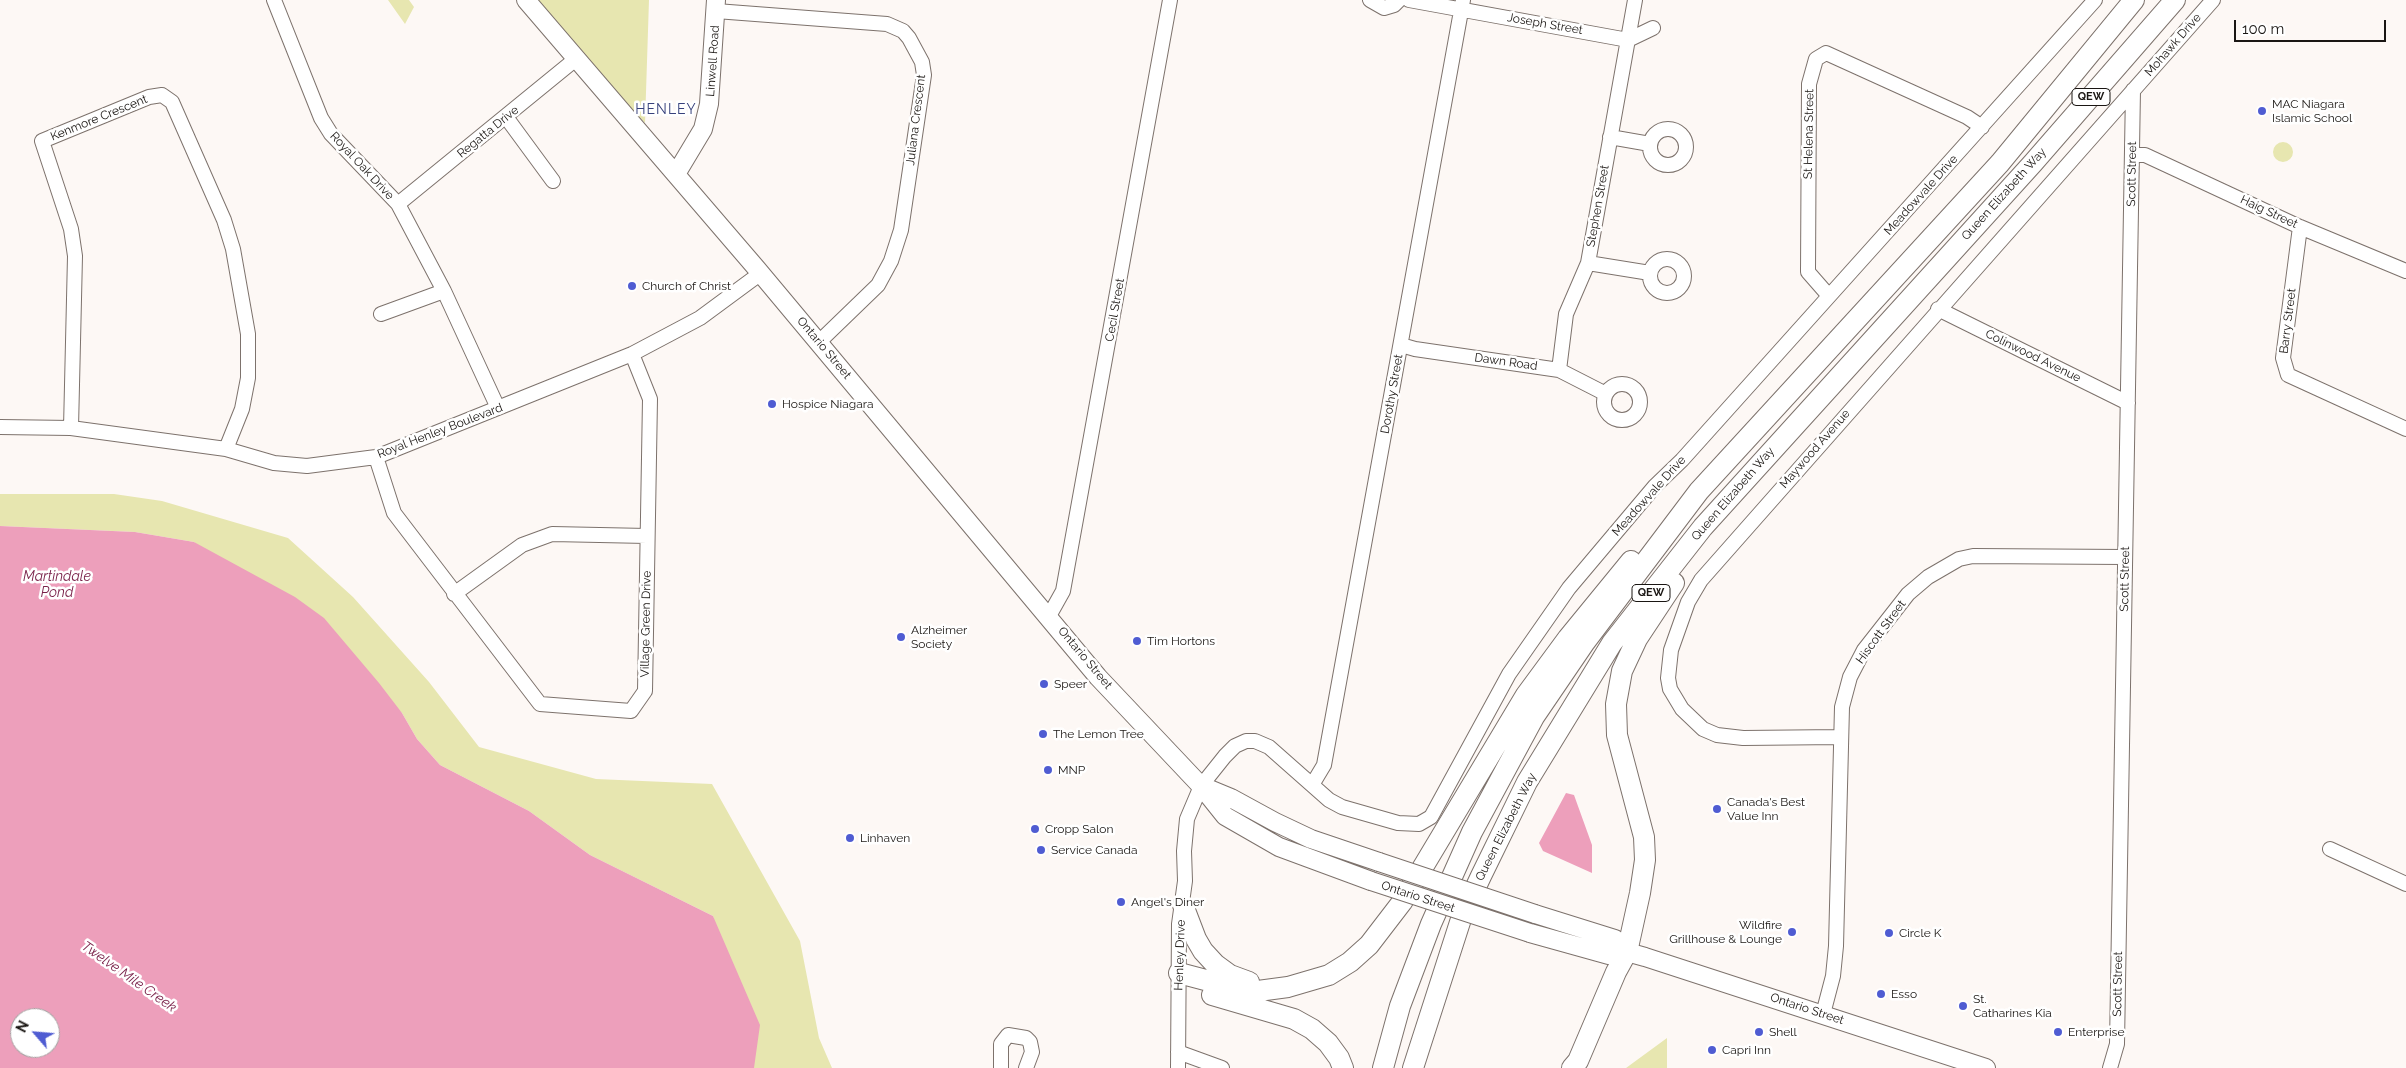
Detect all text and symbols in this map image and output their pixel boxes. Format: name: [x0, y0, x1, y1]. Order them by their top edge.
street label: Joseph Street: [1506, 10, 1584, 38]
scale bar: [2236, 10, 2388, 42]
street label: Mohawk Drive: [2142, 11, 2204, 79]
text: 100 m: [2242, 20, 2284, 38]
street label: Linwell Road: [703, 25, 723, 97]
street label: Juliana Crescent: [903, 74, 929, 166]
road number: QEW: [2072, 88, 2110, 105]
street label: St Helena Street: [1801, 89, 1817, 179]
street label: Kenmore Crescent: [48, 92, 150, 144]
place label: MAC Niagara Islamic School: [2272, 97, 2352, 125]
district label: HENLEY: [635, 102, 697, 118]
street label: Regatta Drive: [454, 103, 522, 161]
marker: MAC Niagara Islamic School: [2256, 105, 2268, 117]
street label: Royal Oak Drive: [327, 129, 397, 203]
street label: Scott Street: [2124, 141, 2140, 207]
street label: Queen Elizabeth Way: [1959, 145, 2049, 243]
street label: Meadowvale Drive: [1881, 152, 1961, 238]
street label: Stephen Street: [1584, 164, 1612, 248]
street label: Haig Street: [2238, 192, 2300, 232]
street label: Cecil Street: [1102, 277, 1128, 343]
place label: Church of Christ: [642, 279, 731, 293]
marker: Church of Christ: [626, 280, 638, 292]
street label: Barry Street: [2277, 287, 2299, 355]
street label: Ontario Street: [794, 314, 854, 382]
street label: Colinwood Avenue: [1983, 327, 2083, 385]
street label: Dawn Road: [1474, 350, 1538, 374]
street label: Dorothy Street: [1378, 353, 1406, 435]
place label: Hospice Niagara: [782, 397, 873, 411]
marker: Hospice Niagara: [766, 398, 778, 410]
street label: Royal Henley Boulevard: [375, 400, 505, 462]
street label: Maywood Avenue: [1777, 407, 1853, 491]
street label: Queen Elizabeth Way: [1688, 444, 1778, 544]
street label: Meadowvale Drive: [1609, 453, 1689, 539]
street label: Scott Street: [2117, 546, 2133, 612]
water label: Martindale Pond: [23, 569, 91, 602]
street label: Village Green Drive: [638, 571, 654, 677]
road number: QEW: [1632, 584, 1670, 602]
street label: Hiscott Street: [1853, 597, 1909, 667]
place label: Alzheimer Society: [911, 623, 967, 651]
street label: Ontario Street: [1055, 624, 1115, 692]
marker: Alzheimer Society: [895, 631, 907, 643]
place label: Tim Hortons: [1147, 634, 1215, 648]
marker: Tim Hortons: [1131, 635, 1143, 647]
place label: Speer: [1054, 677, 1087, 691]
marker: Speer: [1038, 678, 1050, 690]
place label: The Lemon Tree: [1053, 727, 1144, 741]
marker: The Lemon Tree: [1037, 728, 1049, 740]
place label: MNP: [1058, 763, 1085, 777]
marker: MNP: [1042, 764, 1054, 776]
street label: Queen Elizabeth Way: [1473, 771, 1539, 883]
place label: Canada's Best Value Inn: [1727, 795, 1805, 823]
marker: Canada's Best Value Inn: [1711, 803, 1723, 815]
place label: Cropp Salon: [1045, 822, 1113, 836]
marker: Cropp Salon: [1029, 823, 1041, 835]
place label: Linhaven: [860, 831, 910, 845]
marker: Linhaven: [844, 832, 856, 844]
place label: Service Canada: [1051, 843, 1137, 857]
marker: Service Canada: [1035, 844, 1047, 856]
street label: Ontario Street: [1379, 878, 1457, 916]
place label: Angel's Diner: [1131, 895, 1204, 909]
marker: Angel's Diner: [1115, 896, 1127, 908]
place label: Wildfire Grillhouse & Lounge: [1669, 918, 1782, 946]
street label: Henley Drive: [1172, 919, 1188, 991]
marker: Wildfire Grillhouse & Lounge: [1786, 926, 1798, 938]
place label: Circle K: [1899, 926, 1942, 940]
marker: Circle K: [1883, 927, 1895, 939]
water label: Twelve Mile Creek: [78, 938, 180, 1016]
street label: Scott Street: [2110, 951, 2126, 1017]
place label: Esso: [1891, 987, 1917, 1001]
marker: Esso: [1875, 988, 1887, 1000]
street label: Ontario Street: [1768, 990, 1846, 1028]
place label: St. Catharines Kia: [1973, 992, 2052, 1020]
marker: St. Catharines Kia: [1957, 1000, 1969, 1012]
north arrow: [10, 1008, 60, 1058]
text: N: [13, 1018, 32, 1035]
place label: Shell: [1769, 1025, 1797, 1039]
place label: Enterprise: [2068, 1025, 2124, 1039]
marker: Shell: [1753, 1026, 1765, 1038]
marker: Enterprise: [2052, 1026, 2064, 1038]
place label: Capri Inn: [1722, 1043, 1771, 1057]
marker: Capri Inn: [1706, 1044, 1718, 1056]

